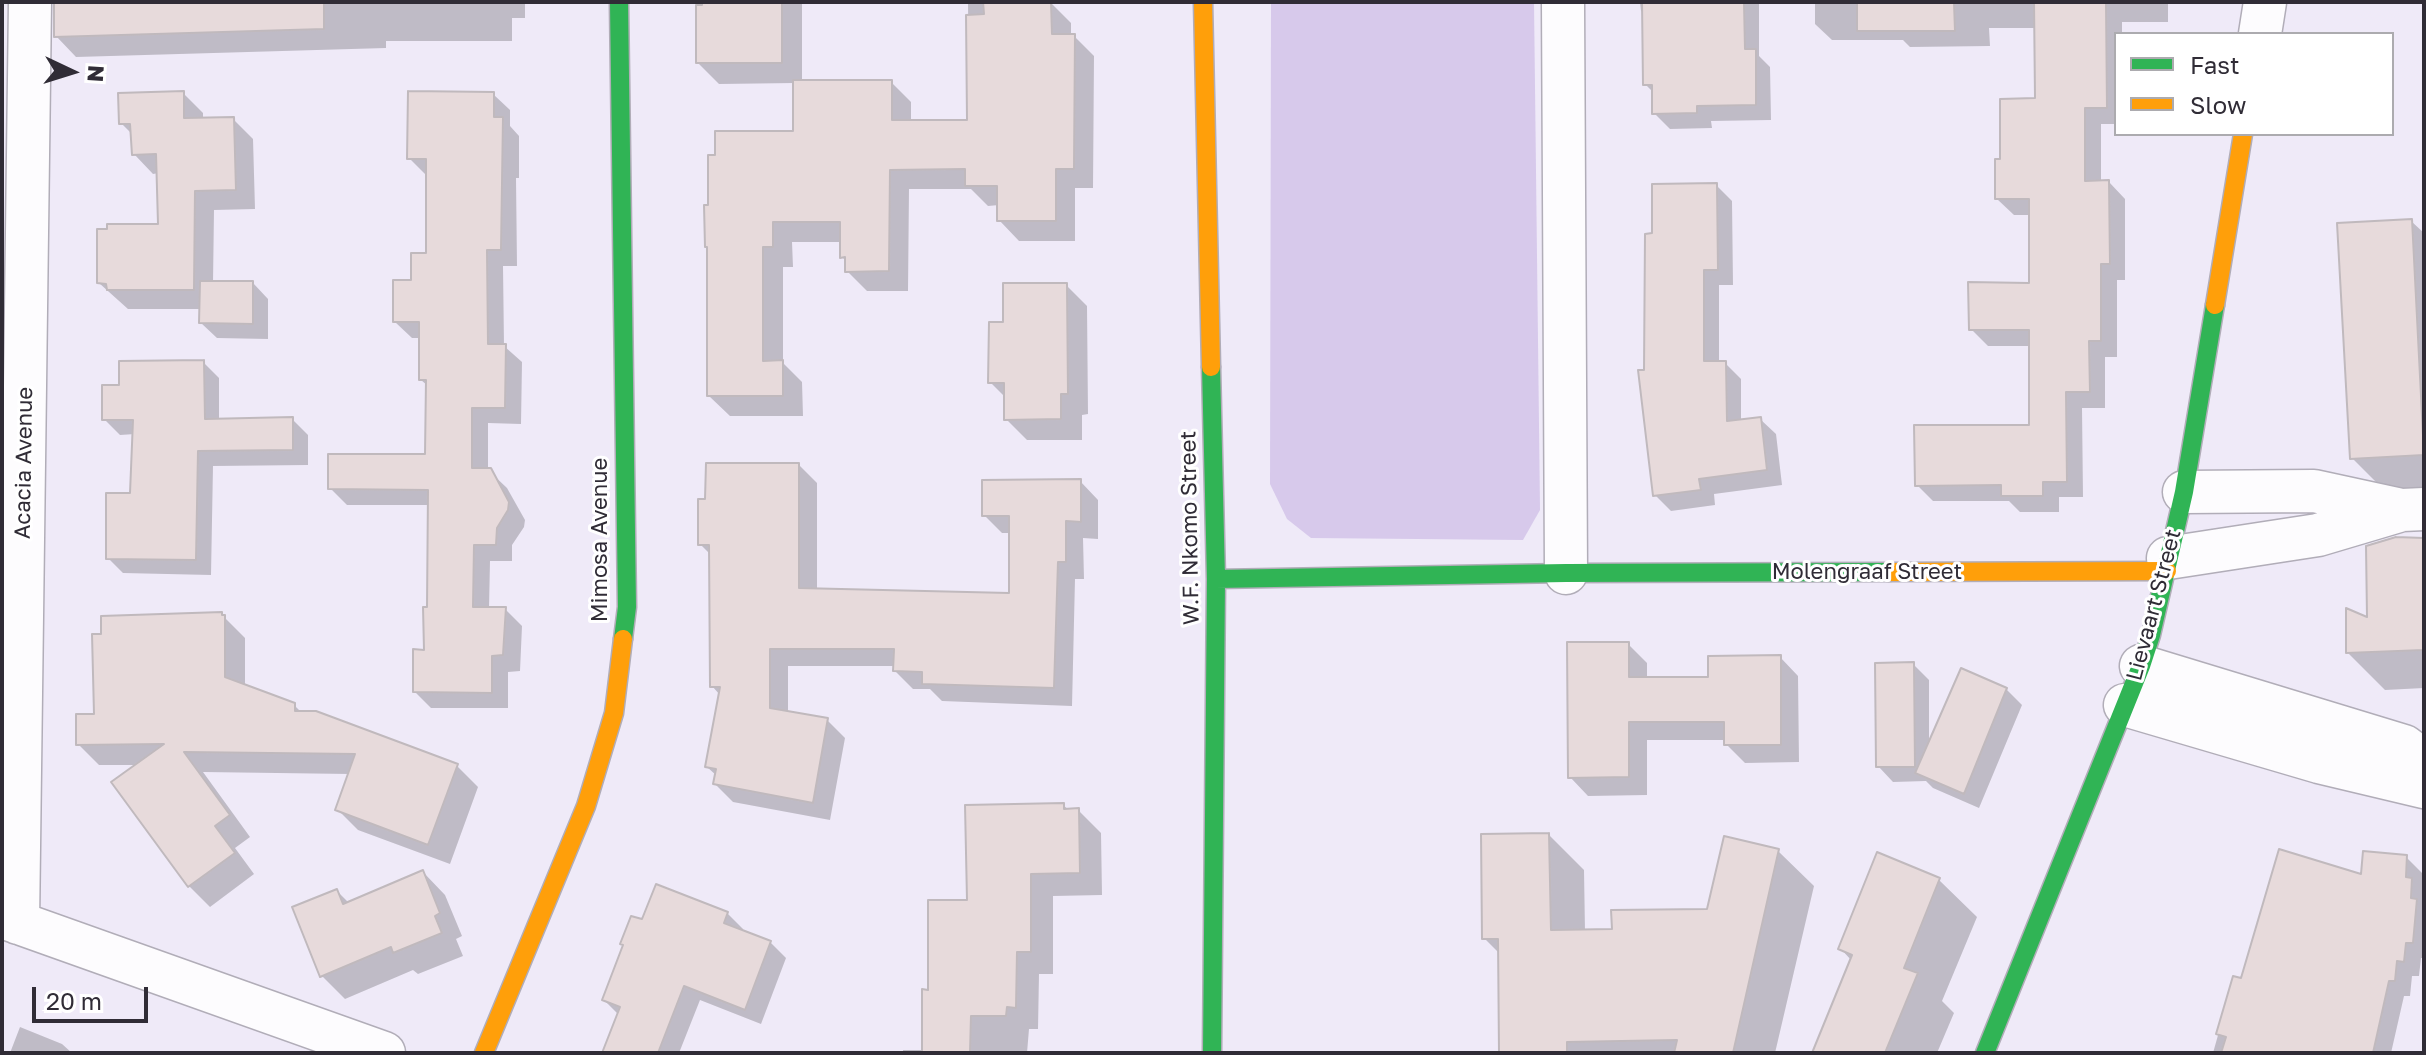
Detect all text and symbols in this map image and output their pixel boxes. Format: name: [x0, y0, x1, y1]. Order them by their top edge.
north arrow: [32, 32, 112, 112]
legend: [2114, 32, 2394, 136]
text: Fast: [2190, 50, 2240, 79]
text: N: [82, 64, 110, 83]
text: Slow: [2190, 90, 2246, 119]
street label: Acacia Avenue: [9, 387, 39, 539]
street label: W.F. Nkomo Street: [1175, 431, 1205, 625]
street label: Mimosa Avenue: [587, 458, 613, 622]
street label: Lievaart Street: [2121, 526, 2187, 684]
street label: Molengraaf Street: [1772, 559, 1962, 585]
scale bar: [36, 971, 152, 1021]
text: 20 m: [46, 986, 102, 1015]

